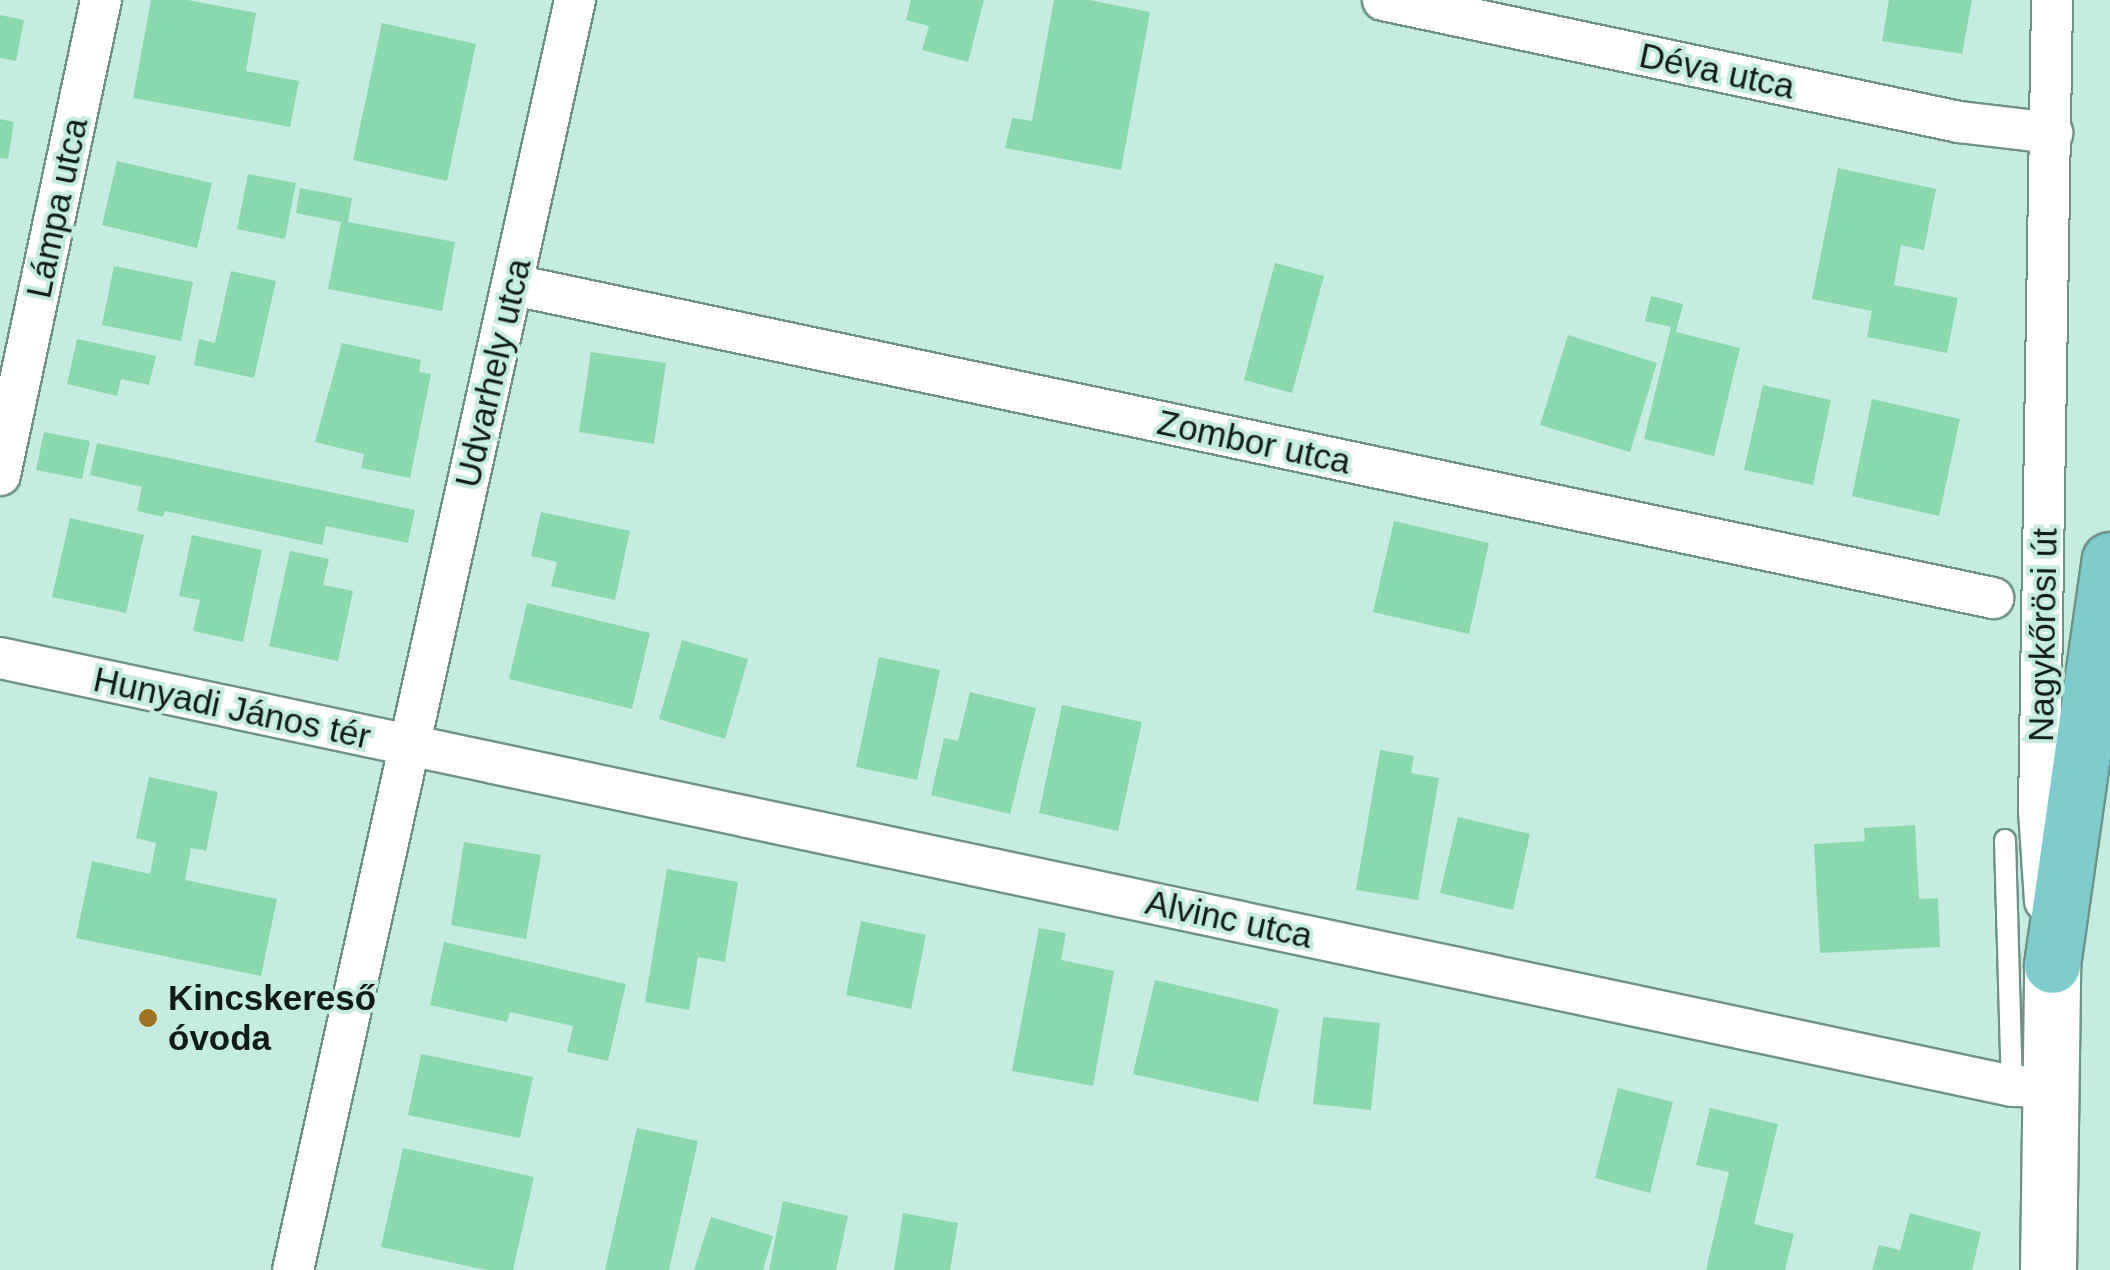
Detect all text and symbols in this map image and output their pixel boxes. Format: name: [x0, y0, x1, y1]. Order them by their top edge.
street label: Déva utca: [1636, 34, 1798, 108]
street label: Lámpa utca: [17, 114, 97, 302]
street label: Udvarhely utca: [446, 255, 540, 491]
street label: Zombor utca: [1154, 401, 1354, 483]
street label: Nagykőrösi út: [2020, 528, 2066, 742]
street label: Hunyadi János tér: [90, 658, 374, 758]
street label: Alvinc utca: [1142, 881, 1316, 957]
place label: Kincskereső óvoda: [168, 977, 376, 1059]
marker: Kincskereső óvoda: [137, 1007, 159, 1029]

